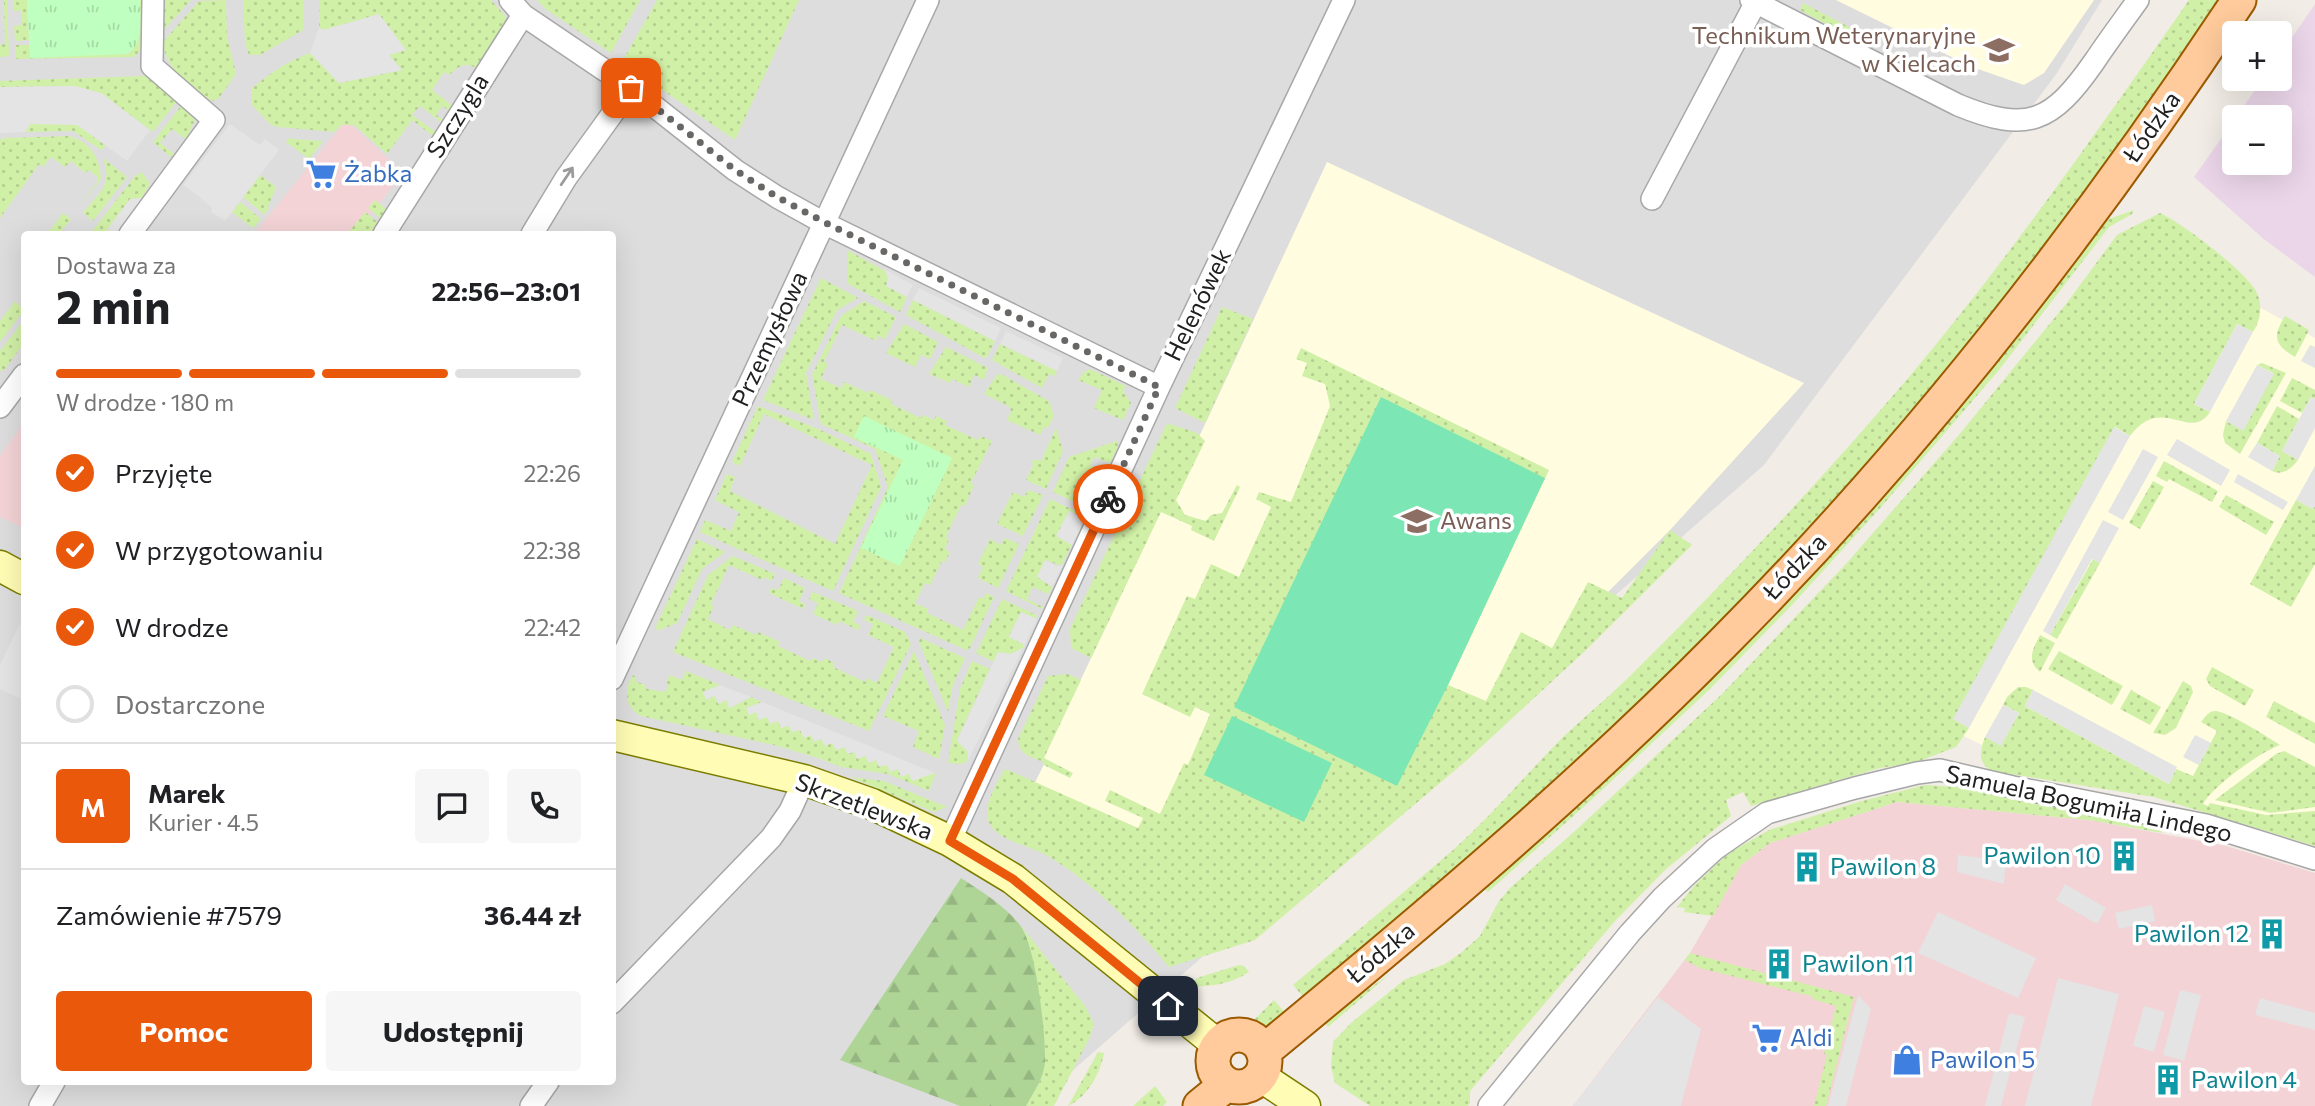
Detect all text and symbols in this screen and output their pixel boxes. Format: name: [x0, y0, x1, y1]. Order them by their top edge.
place label: Technikum Weterynaryjne w Kielcach: [1692, 20, 1976, 77]
map controls: [2222, 21, 2292, 175]
button: +: [2222, 21, 2292, 91]
school or university icon: Technikum Weterynaryjne w Kielcach: [1982, 33, 2016, 67]
pin: [601, 58, 661, 118]
street label: Szczygla: [420, 68, 494, 163]
icon: bag: [612, 69, 650, 107]
street label: Łódzka: [2115, 85, 2185, 168]
button: −: [2222, 105, 2292, 175]
supermarket icon: Żabka: [304, 157, 338, 191]
place label: Żabka: [344, 158, 412, 187]
one-way arrow: [560, 167, 575, 186]
street label: Helenówek: [1157, 243, 1236, 365]
text: Dostawa za: [56, 251, 176, 279]
street label: Przemysłowa: [725, 266, 813, 411]
text: 22:56–23:01: [432, 275, 581, 306]
text: 2 min: [56, 277, 171, 333]
text: W drodze · 180 m: [56, 388, 234, 416]
icon: check: [56, 454, 94, 492]
text: Przyjęte: [115, 457, 212, 488]
text: 22:26: [523, 459, 581, 487]
courier: [1073, 464, 1143, 534]
icon: bike: [1089, 480, 1127, 518]
school or university icon: Awans: [1400, 504, 1434, 538]
place label: Awans: [1440, 505, 1512, 534]
street label: Łódzka: [1755, 527, 1832, 606]
icon: check: [56, 531, 94, 569]
text: W przygotowaniu: [115, 534, 323, 565]
text: 22:38: [523, 536, 581, 564]
icon: check: [56, 608, 94, 646]
text: W drodze: [115, 611, 229, 642]
text: 22:42: [524, 613, 581, 641]
text: Dostarczone: [115, 688, 265, 719]
street label: Samuela Bogumiła Lindego: [1944, 758, 2235, 847]
street label: Skrzetlewska: [792, 766, 937, 845]
button: chat: [415, 769, 489, 843]
button: phone: [507, 769, 581, 843]
text: Marek: [148, 777, 225, 808]
text: M: [80, 791, 106, 822]
text: Kurier · 4.5: [148, 808, 259, 836]
building icon: Pawilon 10: [2107, 839, 2141, 873]
place label: Pawilon 10: [1984, 840, 2101, 869]
building icon: Pawilon 8: [1790, 850, 1824, 884]
place label: Pawilon 8: [1830, 851, 1936, 880]
text: Zamówienie #7579: [56, 899, 282, 930]
text: 36.44 zł: [484, 899, 581, 930]
street label: Łódzka: [1339, 915, 1420, 989]
building icon: Pawilon 12: [2255, 917, 2289, 951]
place label: Pawilon 12: [2134, 918, 2249, 947]
building icon: Pawilon 11: [1762, 947, 1796, 981]
place label: Pawilon 11: [1802, 948, 1914, 977]
pin: [1138, 976, 1198, 1036]
icon: home: [1149, 987, 1187, 1025]
button: Pomoc: [56, 991, 312, 1071]
button: Udostępnij: [326, 991, 581, 1071]
supermarket icon: Aldi: [1750, 1021, 1784, 1055]
place label: Aldi: [1790, 1022, 1833, 1051]
shop icon: Pawilon 5: [1890, 1043, 1924, 1077]
place label: Pawilon 5: [1930, 1044, 2035, 1073]
building icon: Pawilon 4: [2151, 1063, 2185, 1097]
place label: Pawilon 4: [2191, 1064, 2297, 1093]

